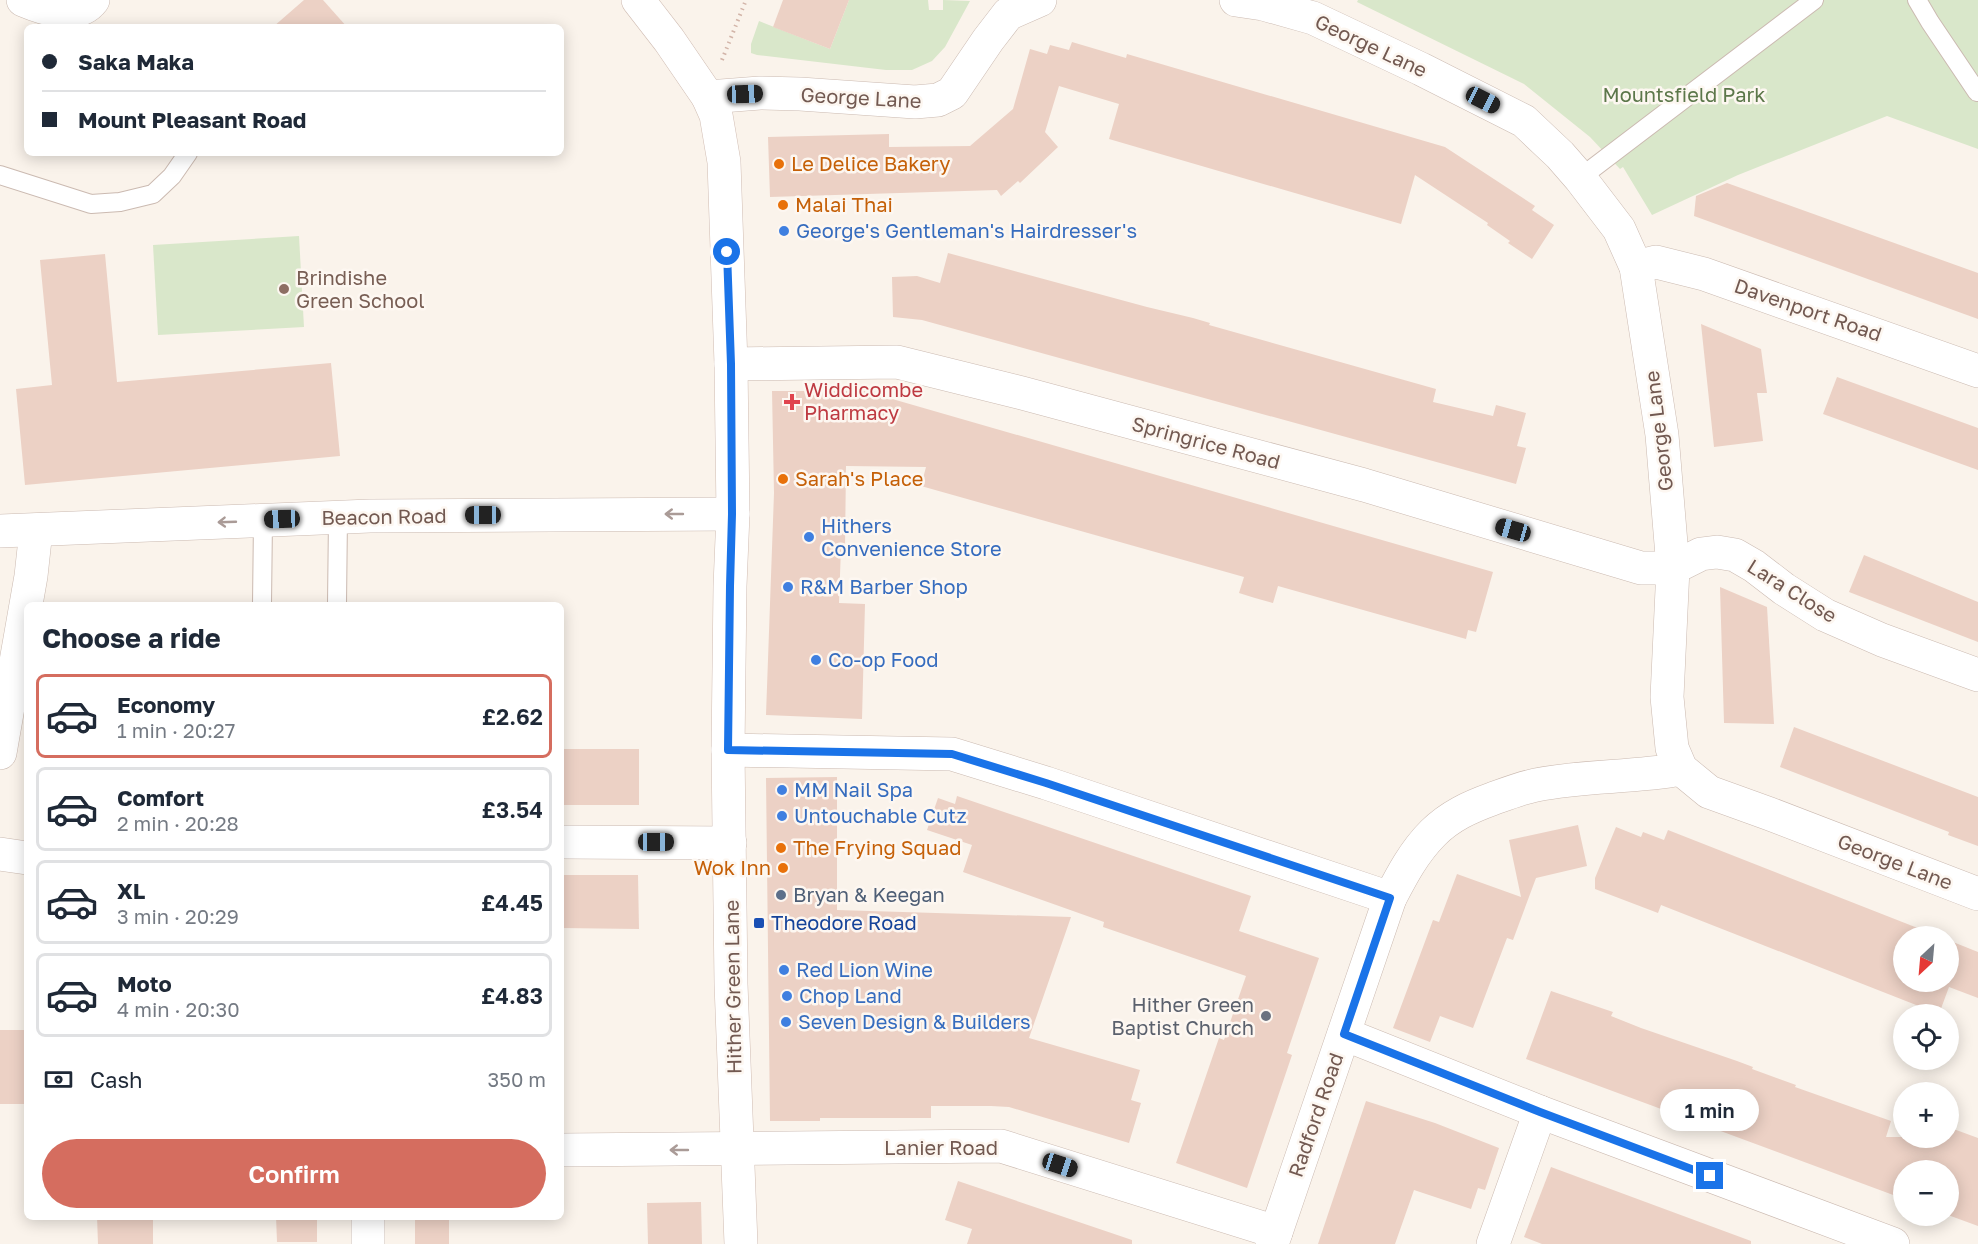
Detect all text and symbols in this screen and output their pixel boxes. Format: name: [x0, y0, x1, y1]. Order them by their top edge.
street label: George Lane: [1312, 9, 1431, 82]
text: Saka Maka: [78, 48, 194, 75]
street label: George Lane: [800, 82, 922, 112]
park label: Mountsfield Park: [1602, 82, 1766, 106]
car: [727, 84, 763, 104]
car: [1463, 84, 1503, 116]
text: Mount Pleasant Road: [78, 106, 306, 133]
place label: Le Delice Bakery: [791, 151, 950, 175]
marker: Le Delice Bakery: [772, 157, 786, 171]
place label: Malai Thai: [795, 192, 893, 216]
marker: Malai Thai: [776, 198, 790, 212]
place label: George's Gentleman's Hairdresser's: [796, 218, 1137, 242]
marker: George's Gentleman's Hairdresser's: [777, 224, 791, 238]
route start: [713, 238, 740, 265]
place label: Brindishe Green School: [296, 265, 425, 312]
street label: Davenport Road: [1732, 273, 1885, 345]
marker: Brindishe Green School: [277, 282, 291, 296]
street label: George Lane: [1639, 370, 1677, 493]
place label: Widdicombe Pharmacy: [804, 377, 923, 424]
marker: Widdicombe Pharmacy: [785, 395, 799, 409]
street label: Springrice Road: [1129, 411, 1283, 473]
place label: Sarah's Place: [795, 466, 923, 490]
marker: Sarah's Place: [776, 472, 790, 486]
street label: Beacon Road: [321, 503, 447, 529]
car: [465, 506, 501, 524]
one-way arrow: [665, 508, 685, 520]
car: [264, 509, 300, 529]
place label: Hithers Convenience Store: [821, 513, 1002, 560]
one-way arrow: [218, 516, 238, 527]
car: [1493, 516, 1533, 544]
marker: Hithers Convenience Store: [802, 530, 816, 544]
street label: Lara Close: [1743, 553, 1842, 627]
place label: R&M Barber Shop: [800, 574, 968, 598]
marker: R&M Barber Shop: [781, 580, 795, 594]
text: Choose a ride: [42, 622, 221, 654]
place label: Co-op Food: [828, 647, 939, 671]
marker: Co-op Food: [809, 653, 823, 667]
icon: car: [45, 689, 99, 743]
text: Economy: [117, 691, 215, 718]
text: £2.62: [482, 703, 543, 730]
text: 1 min · 20:27: [117, 718, 235, 742]
place label: MM Nail Spa: [794, 777, 913, 801]
icon: car: [45, 782, 99, 836]
marker: MM Nail Spa: [775, 783, 789, 797]
text: Comfort: [117, 784, 204, 811]
text: £3.54: [482, 796, 543, 823]
place label: Untouchable Cutz: [794, 803, 967, 827]
marker: Untouchable Cutz: [775, 809, 789, 823]
text: 2 min · 20:28: [117, 811, 239, 835]
street label: George Lane: [1835, 828, 1956, 894]
car: [638, 833, 674, 851]
place label: The Frying Squad: [793, 835, 962, 859]
marker: The Frying Squad: [774, 841, 788, 855]
place label: Wok Inn: [693, 855, 771, 879]
marker: Wok Inn: [776, 861, 790, 875]
icon: car: [45, 875, 99, 929]
text: XL: [117, 877, 145, 904]
place label: Bryan & Keegan: [793, 882, 945, 906]
marker: Bryan & Keegan: [774, 888, 788, 902]
text: £4.45: [481, 889, 543, 916]
street label: Hither Green Lane: [718, 900, 746, 1074]
text: 3 min · 20:29: [117, 904, 239, 928]
place label: Theodore Road: [771, 910, 917, 934]
marker: Theodore Road: [752, 916, 766, 930]
north arrow: [1893, 926, 1959, 992]
map controls: [1893, 926, 1959, 1226]
place label: Red Lion Wine: [796, 957, 933, 981]
marker: Red Lion Wine: [777, 963, 791, 977]
icon: car: [45, 968, 99, 1022]
text: Moto: [117, 970, 172, 997]
text: £4.83: [481, 982, 543, 1009]
place label: Chop Land: [799, 983, 902, 1007]
marker: Chop Land: [780, 989, 794, 1003]
place label: Hither Green Baptist Church: [1111, 992, 1254, 1039]
text: 4 min · 20:30: [117, 997, 240, 1021]
button: locate: [1893, 1004, 1959, 1070]
place label: Seven Design & Builders: [798, 1009, 1031, 1033]
marker: Hither Green Baptist Church: [1259, 1009, 1273, 1023]
marker: Seven Design & Builders: [779, 1015, 793, 1029]
street label: Radford Road: [1283, 1049, 1348, 1180]
icon: cash: [42, 1063, 75, 1096]
text: Cash: [90, 1066, 143, 1093]
text: 350 m: [488, 1067, 546, 1091]
button: +: [1893, 1082, 1959, 1148]
callout: 1 min: [1660, 1089, 1760, 1131]
text: 1 min: [1684, 1098, 1735, 1122]
street label: Lanier Road: [884, 1135, 998, 1159]
button: Confirm: [42, 1139, 546, 1208]
one-way arrow: [670, 1144, 690, 1155]
car: [1040, 1151, 1080, 1179]
button: −: [1893, 1160, 1959, 1226]
route end: [1696, 1162, 1723, 1189]

